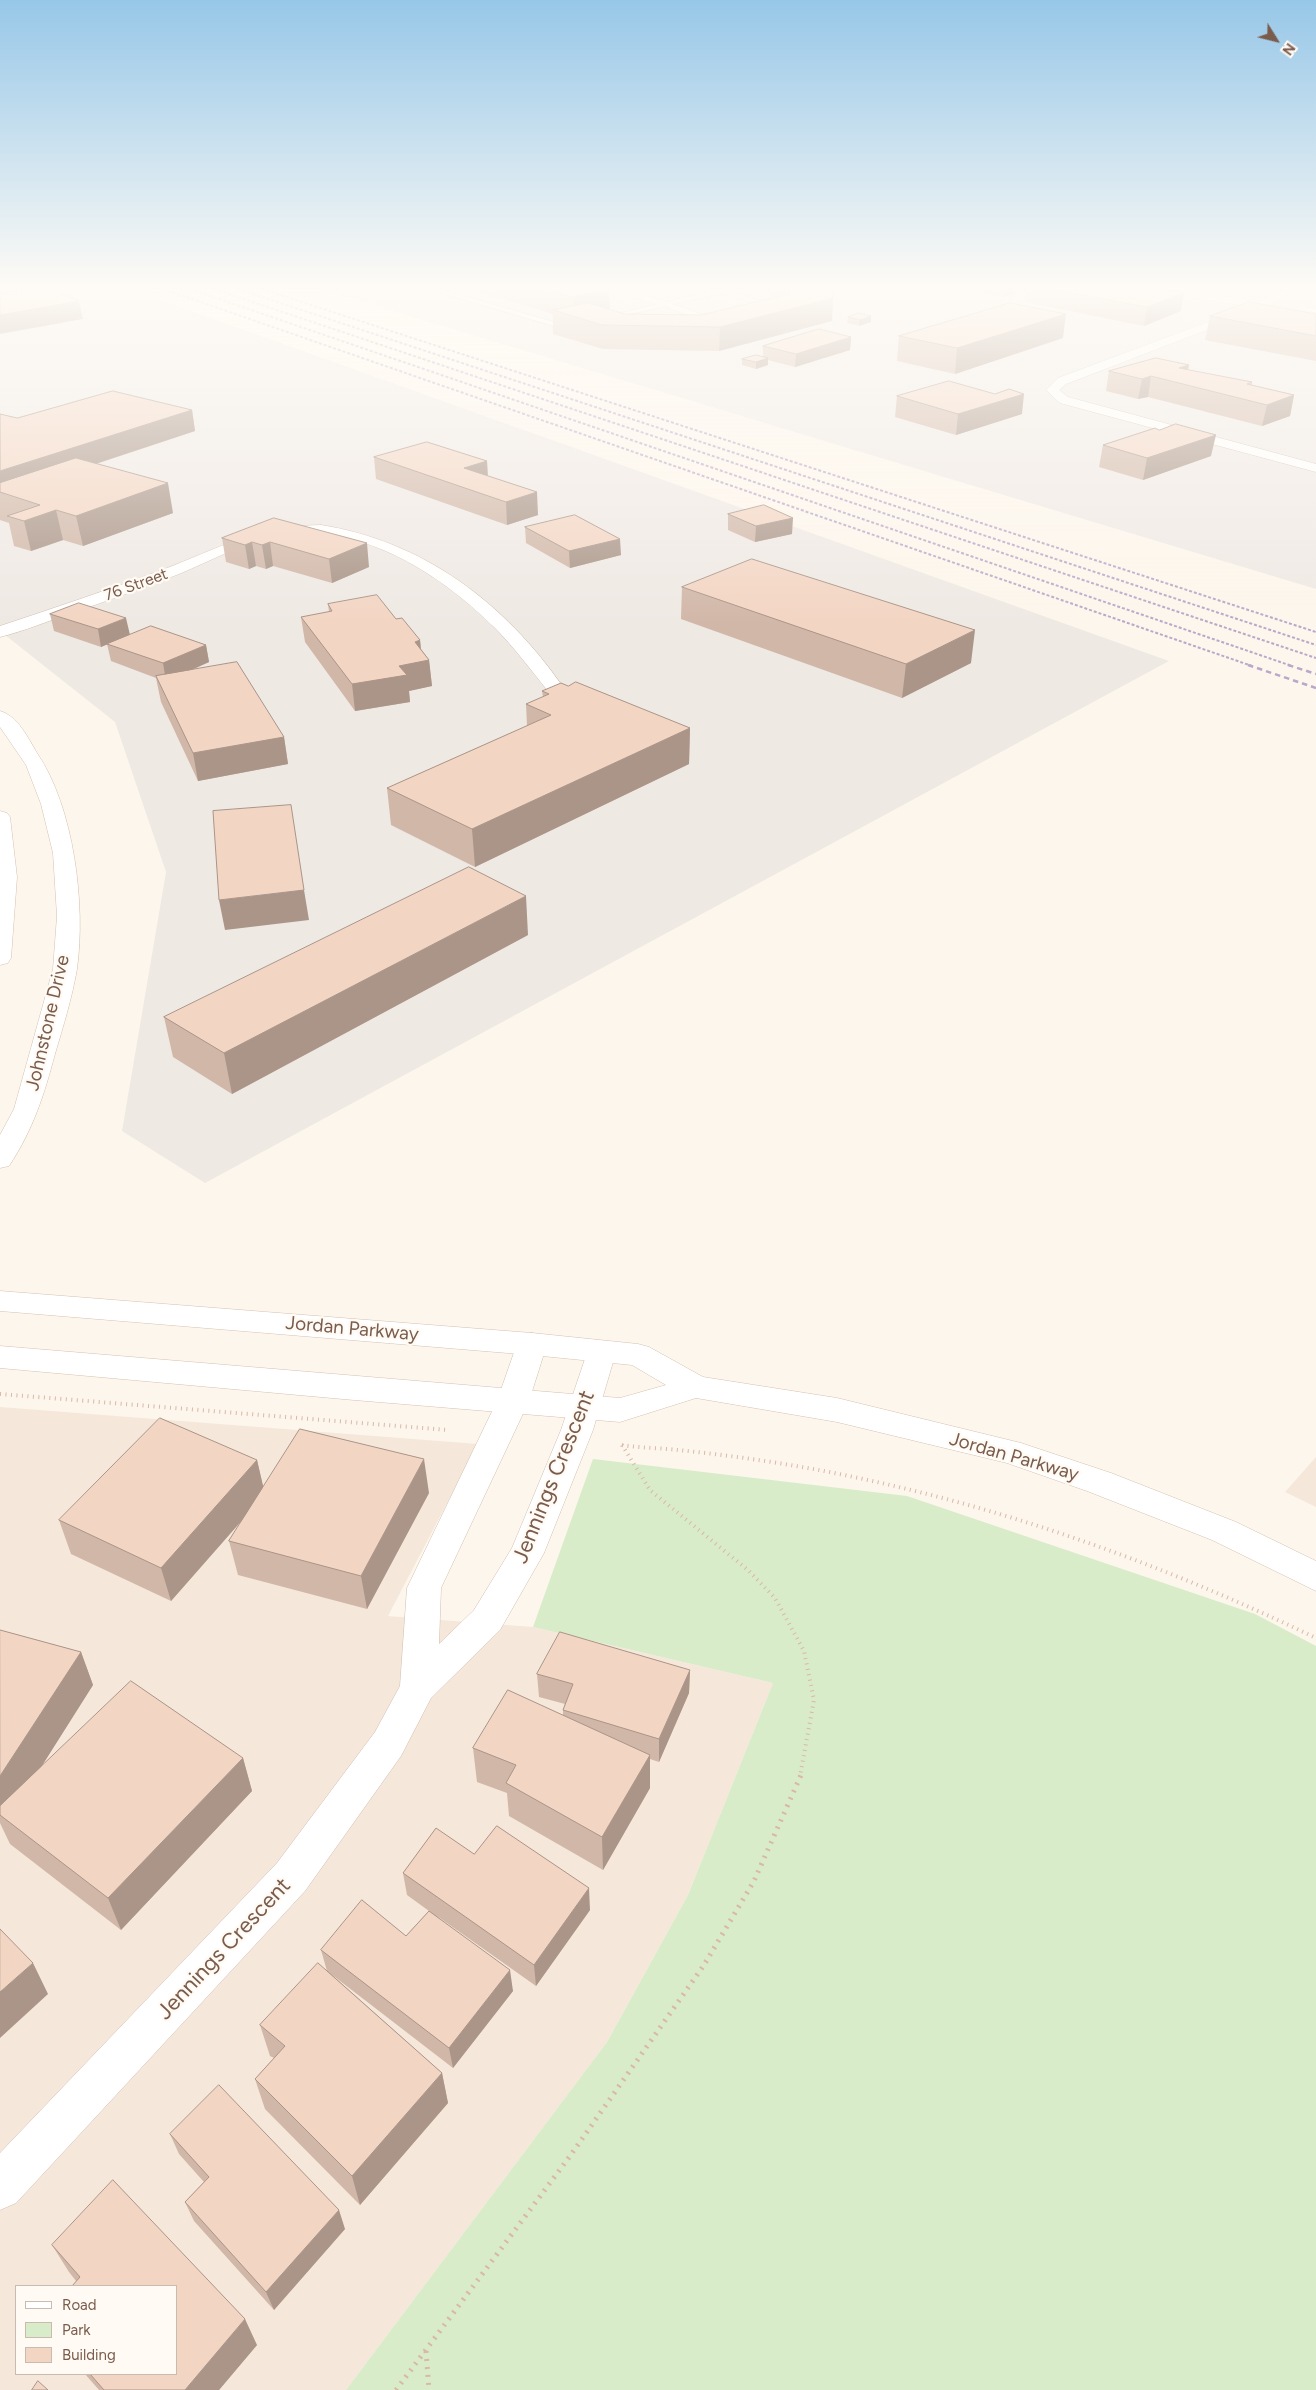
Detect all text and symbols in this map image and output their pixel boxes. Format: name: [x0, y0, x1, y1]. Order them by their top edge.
north arrow: [1251, 15, 1301, 65]
text: N: [1278, 40, 1299, 58]
street label: 76 Street: [102, 565, 170, 605]
street label: Johnstone Drive: [21, 953, 75, 1093]
street label: Jordan Parkway: [284, 1312, 420, 1346]
street label: Jennings Crescent: [507, 1387, 601, 1567]
street label: Jordan Parkway: [947, 1428, 1081, 1486]
street label: Jennings Crescent: [152, 1873, 296, 2025]
legend: [15, 2285, 178, 2375]
text: Road: [62, 2296, 97, 2314]
text: Park: [62, 2321, 91, 2339]
text: Building: [62, 2346, 116, 2364]

